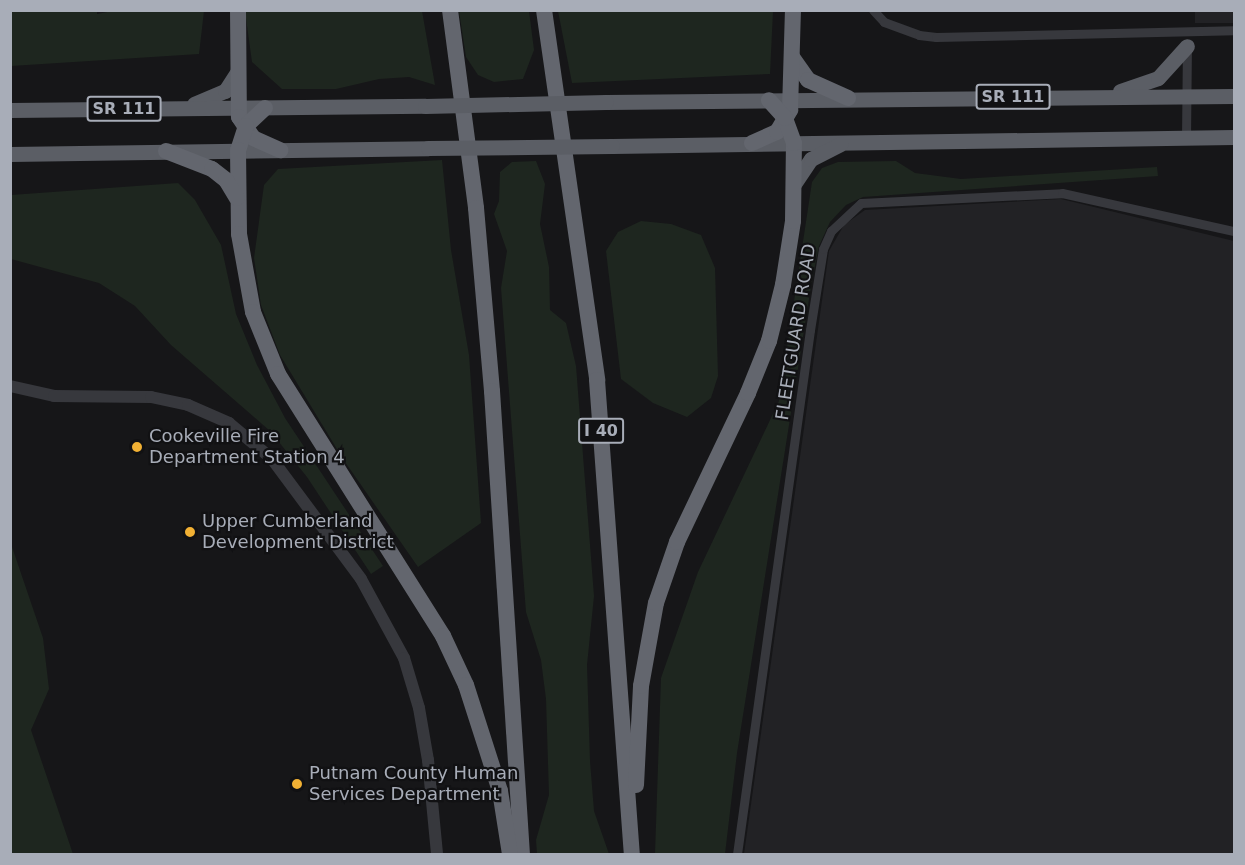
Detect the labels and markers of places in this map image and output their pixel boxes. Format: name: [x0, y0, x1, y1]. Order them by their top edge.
place label: Cookeville Fire Department Station 4: [149, 426, 345, 468]
marker: Cookeville Fire Department Station 4: [130, 440, 144, 454]
place label: Upper Cumberland Development District: [202, 511, 394, 554]
marker: Upper Cumberland Development District: [183, 525, 197, 539]
place label: Putnam County Human Services Department: [309, 763, 518, 806]
marker: Putnam County Human Services Department: [290, 777, 304, 791]

